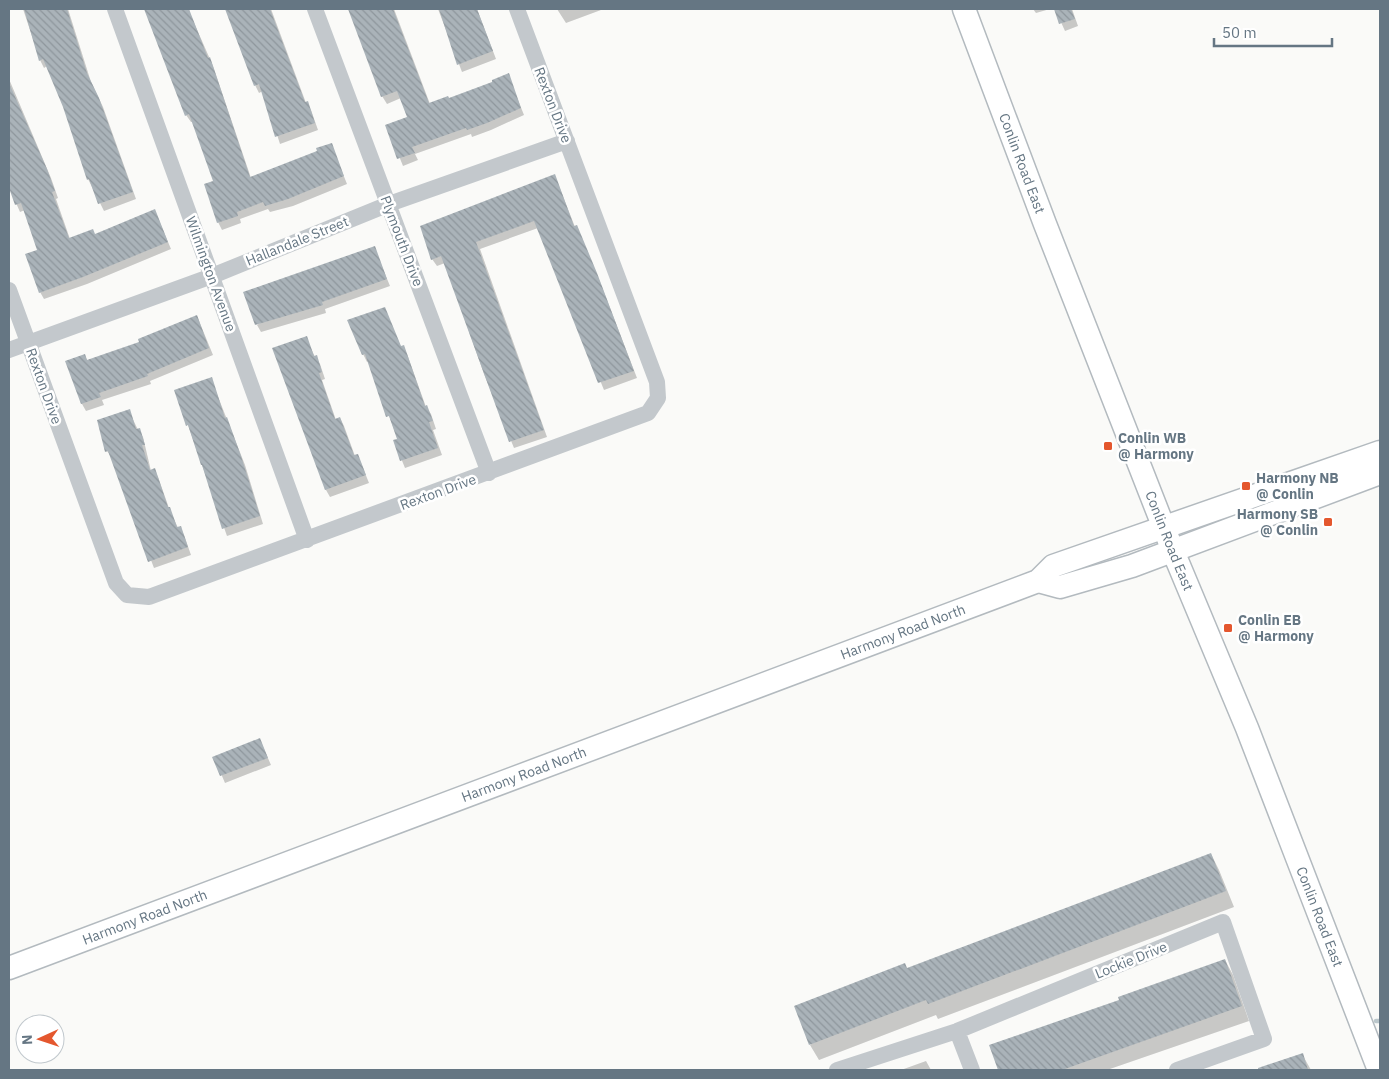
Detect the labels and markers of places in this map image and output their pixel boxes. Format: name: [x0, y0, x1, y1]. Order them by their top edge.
place label: Conlin WB @ Harmony: [1118, 429, 1194, 463]
marker: Conlin WB @ Harmony: [1102, 440, 1114, 452]
place label: Harmony NB @ Conlin: [1256, 469, 1339, 503]
marker: Harmony NB @ Conlin: [1240, 480, 1252, 492]
place label: Harmony SB @ Conlin: [1237, 505, 1318, 539]
marker: Harmony SB @ Conlin: [1322, 516, 1334, 528]
place label: Conlin EB @ Harmony: [1238, 611, 1314, 645]
marker: Conlin EB @ Harmony: [1222, 622, 1234, 634]

